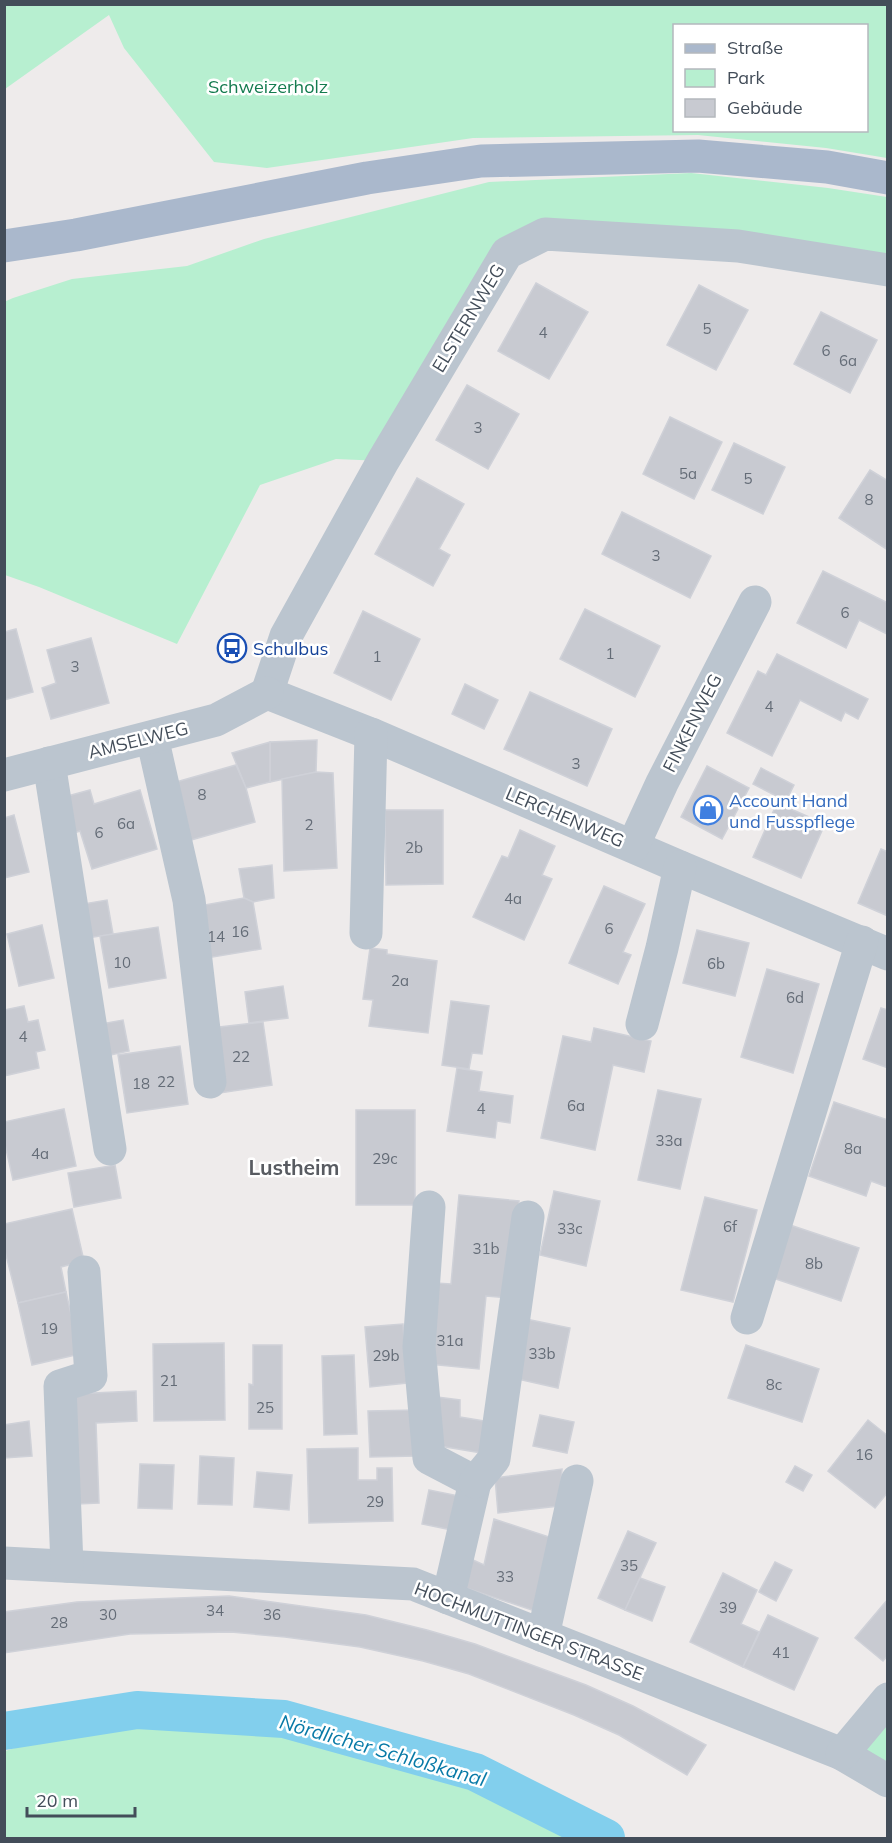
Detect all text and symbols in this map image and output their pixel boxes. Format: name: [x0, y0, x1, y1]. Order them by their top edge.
legend: [673, 24, 868, 132]
text: Straße: [727, 36, 783, 59]
text: Park: [727, 66, 766, 89]
park label: Schweizerholz: [208, 75, 328, 98]
text: Gebäude: [727, 96, 803, 119]
street label: ELSTERNWEG: [427, 260, 509, 376]
house number: 5: [702, 319, 712, 338]
house number: 4: [538, 323, 548, 342]
house number: 6: [821, 341, 831, 360]
house number: 6a: [839, 351, 857, 370]
house number: 3: [473, 418, 483, 437]
house number: 5a: [679, 464, 697, 483]
house number: 5: [743, 469, 753, 488]
house number: 8: [864, 490, 874, 509]
house number: 3: [651, 546, 661, 565]
house number: 6: [840, 603, 850, 622]
bus stop icon: Schulbus: [216, 632, 248, 664]
place label: Schulbus: [253, 637, 329, 660]
house number: 1: [605, 644, 615, 663]
house number: 1: [372, 647, 382, 666]
house number: 3: [70, 657, 80, 676]
street label: FINKENWEG: [657, 670, 727, 776]
house number: 4: [764, 697, 774, 716]
street label: AMSELWEG: [86, 716, 190, 764]
house number: 3: [571, 754, 581, 773]
street label: LERCHENWEG: [502, 782, 628, 852]
house number: 8: [197, 785, 207, 804]
place label: Account Hand und Fusspflege: [729, 789, 855, 833]
shop icon: Account Hand und Fusspflege: [692, 794, 724, 826]
house number: 6a: [117, 814, 135, 833]
house number: 2: [304, 815, 314, 834]
house number: 6: [94, 823, 104, 842]
house number: 2b: [405, 838, 423, 857]
house number: 4a: [504, 889, 522, 908]
house number: 6: [604, 919, 614, 938]
house number: 16: [231, 922, 249, 941]
house number: 14: [207, 927, 225, 946]
house number: 10: [113, 953, 131, 972]
house number: 6b: [707, 954, 725, 973]
house number: 2a: [391, 971, 409, 990]
house number: 6d: [786, 988, 804, 1007]
house number: 4: [18, 1027, 28, 1046]
house number: 22: [232, 1047, 250, 1066]
house number: 22: [157, 1072, 175, 1091]
house number: 18: [132, 1074, 150, 1093]
house number: 6a: [567, 1096, 585, 1115]
house number: 4: [476, 1099, 486, 1118]
house number: 33a: [655, 1131, 683, 1150]
house number: 8a: [844, 1139, 862, 1158]
house number: 4a: [31, 1144, 49, 1163]
house number: 29c: [372, 1149, 398, 1168]
district label: Lustheim: [249, 1154, 339, 1180]
house number: 6f: [723, 1217, 738, 1236]
house number: 33c: [557, 1219, 583, 1238]
house number: 31b: [472, 1239, 500, 1258]
house number: 8b: [805, 1254, 823, 1273]
house number: 19: [40, 1319, 58, 1338]
house number: 31a: [436, 1331, 464, 1350]
house number: 33b: [528, 1344, 556, 1363]
house number: 29b: [372, 1346, 400, 1365]
house number: 21: [160, 1371, 178, 1390]
house number: 8c: [766, 1375, 782, 1394]
house number: 25: [256, 1398, 274, 1417]
house number: 16: [855, 1445, 873, 1464]
house number: 29: [366, 1492, 384, 1511]
house number: 35: [620, 1556, 638, 1575]
house number: 33: [496, 1567, 514, 1586]
street label: HOCHMUTTINGER STRASSE: [411, 1577, 647, 1685]
house number: 39: [719, 1598, 737, 1617]
house number: 34: [206, 1601, 224, 1620]
house number: 30: [99, 1605, 117, 1624]
house number: 36: [263, 1605, 281, 1624]
house number: 28: [50, 1613, 68, 1632]
house number: 41: [772, 1643, 790, 1662]
water label: Nördlicher Schloßkanal: [277, 1709, 489, 1792]
scale bar: [27, 1780, 135, 1818]
text: 20 m: [36, 1789, 78, 1812]

